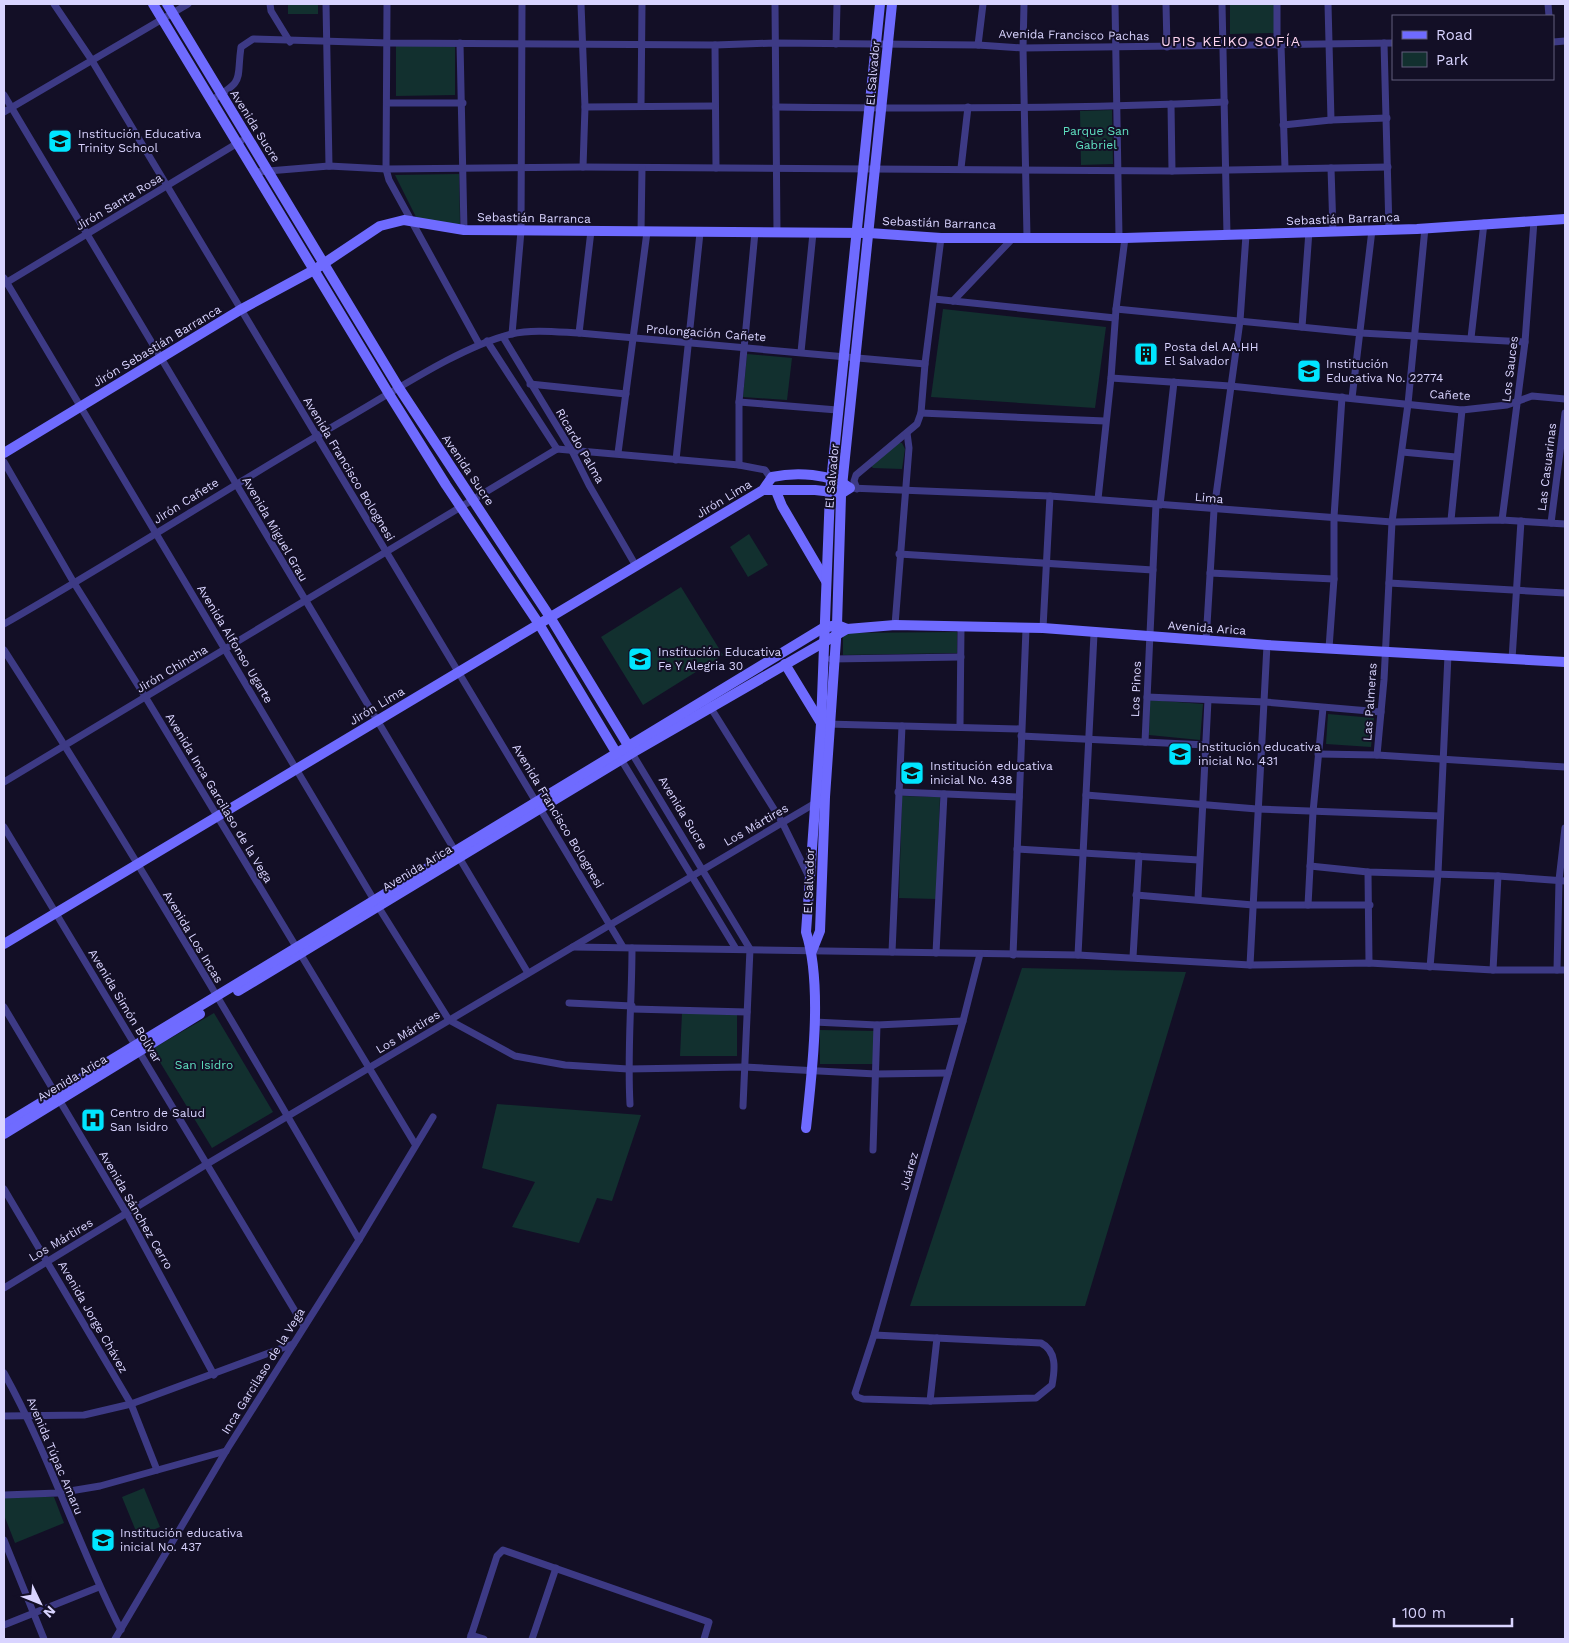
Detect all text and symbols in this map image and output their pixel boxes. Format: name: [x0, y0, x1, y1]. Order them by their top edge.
legend: [1392, 15, 1554, 80]
text: Road: [1436, 26, 1473, 44]
street label: Avenida Francisco Pachas: [998, 27, 1150, 43]
district label: UPIS KEIKO SOFÍA: [1161, 33, 1301, 49]
street label: El Salvador: [863, 40, 883, 106]
text: Park: [1436, 51, 1469, 69]
street label: Avenida Sucre: [227, 87, 283, 165]
park label: Parque San Gabriel: [1063, 124, 1129, 152]
place label: Institución Educativa Trinity School: [78, 127, 201, 155]
school or university icon: Institución Educativa Trinity School: [47, 128, 73, 154]
street label: Jirón Santa Rosa: [73, 170, 165, 233]
street label: Sebastián Barranca: [477, 210, 591, 226]
street label: Sebastián Barranca: [1286, 210, 1400, 228]
street label: Sebastián Barranca: [882, 214, 996, 232]
street label: Jirón Sebastián Barranca: [90, 302, 224, 390]
street label: Prolongación Cañete: [645, 322, 767, 344]
street label: Los Sauces: [1499, 335, 1521, 403]
place label: Posta del AA.HH El Salvador: [1164, 340, 1258, 368]
building icon: Posta del AA.HH El Salvador: [1133, 341, 1159, 367]
place label: Institución Educativa No. 22774: [1326, 357, 1443, 385]
school or university icon: Institución Educativa No. 22774: [1296, 358, 1322, 384]
street label: Cañete: [1429, 387, 1471, 403]
street label: Avenida Francisco Bolognesi: [300, 394, 398, 544]
street label: Ricardo Palma: [553, 406, 607, 486]
street label: Las Casuarinas: [1535, 422, 1559, 512]
street label: Avenida Sucre: [439, 432, 497, 508]
street label: El Salvador: [822, 443, 842, 509]
street label: Avenida Miguel Grau: [239, 474, 311, 584]
street label: Jirón Cañete: [151, 475, 221, 527]
street label: Jirón Lima: [694, 477, 754, 521]
street label: Lima: [1194, 490, 1224, 506]
street label: Avenida Alfonso Ugarte: [194, 582, 276, 706]
street label: Avenida Arica: [1167, 618, 1247, 638]
street label: Jirón Chincha: [134, 642, 210, 696]
place label: Institución Educativa Fe Y Alegria 30: [658, 645, 781, 673]
school or university icon: Institución Educativa Fe Y Alegria 30: [627, 646, 653, 672]
street label: Los Pinos: [1128, 661, 1144, 717]
street label: Las Palmeras: [1360, 662, 1380, 742]
street label: Jirón Lima: [347, 684, 407, 728]
street label: Avenida Inca Garcilaso de la Vega: [163, 711, 275, 886]
place label: Institución educativa inicial No. 431: [1198, 740, 1321, 768]
street label: Avenida Francisco Bolognesi: [509, 741, 607, 891]
school or university icon: Institución educativa inicial No. 431: [1167, 741, 1193, 767]
place label: Institución educativa inicial No. 438: [930, 759, 1053, 787]
school or university icon: Institución educativa inicial No. 438: [899, 760, 925, 786]
street label: Avenida Sucre: [656, 774, 710, 852]
street label: Los Mártires: [721, 801, 791, 849]
street label: Avenida Arica: [380, 842, 454, 894]
street label: El Salvador: [801, 848, 817, 914]
street label: Avenida Los Incas: [160, 888, 226, 986]
street label: Avenida Simón Bolívar: [85, 947, 165, 1065]
street label: Los Mártires: [373, 1007, 443, 1057]
street label: Avenida Arica: [35, 1052, 109, 1104]
park label: San Isidro: [175, 1058, 233, 1072]
place label: Centro de Salud San Isidro: [110, 1106, 205, 1134]
hospital icon: Centro de Salud San Isidro: [80, 1107, 106, 1133]
street label: Avenida Sánchez Cerro: [96, 1148, 176, 1272]
street label: Juárez: [897, 1150, 921, 1192]
street label: Los Mártires: [26, 1215, 96, 1265]
street label: Avenida Jorge Chávez: [55, 1259, 131, 1375]
street label: Inca Garcilaso de la Vega: [218, 1305, 308, 1437]
street label: Avenida Túpac Amaru: [24, 1395, 86, 1517]
place label: Institución educativa inicial No. 437: [120, 1526, 243, 1554]
school or university icon: Institución educativa inicial No. 437: [90, 1527, 116, 1553]
north arrow: [15, 1578, 65, 1628]
scale bar: [1394, 1596, 1512, 1628]
text: N: [40, 1603, 59, 1621]
text: 100 m: [1402, 1604, 1446, 1622]

